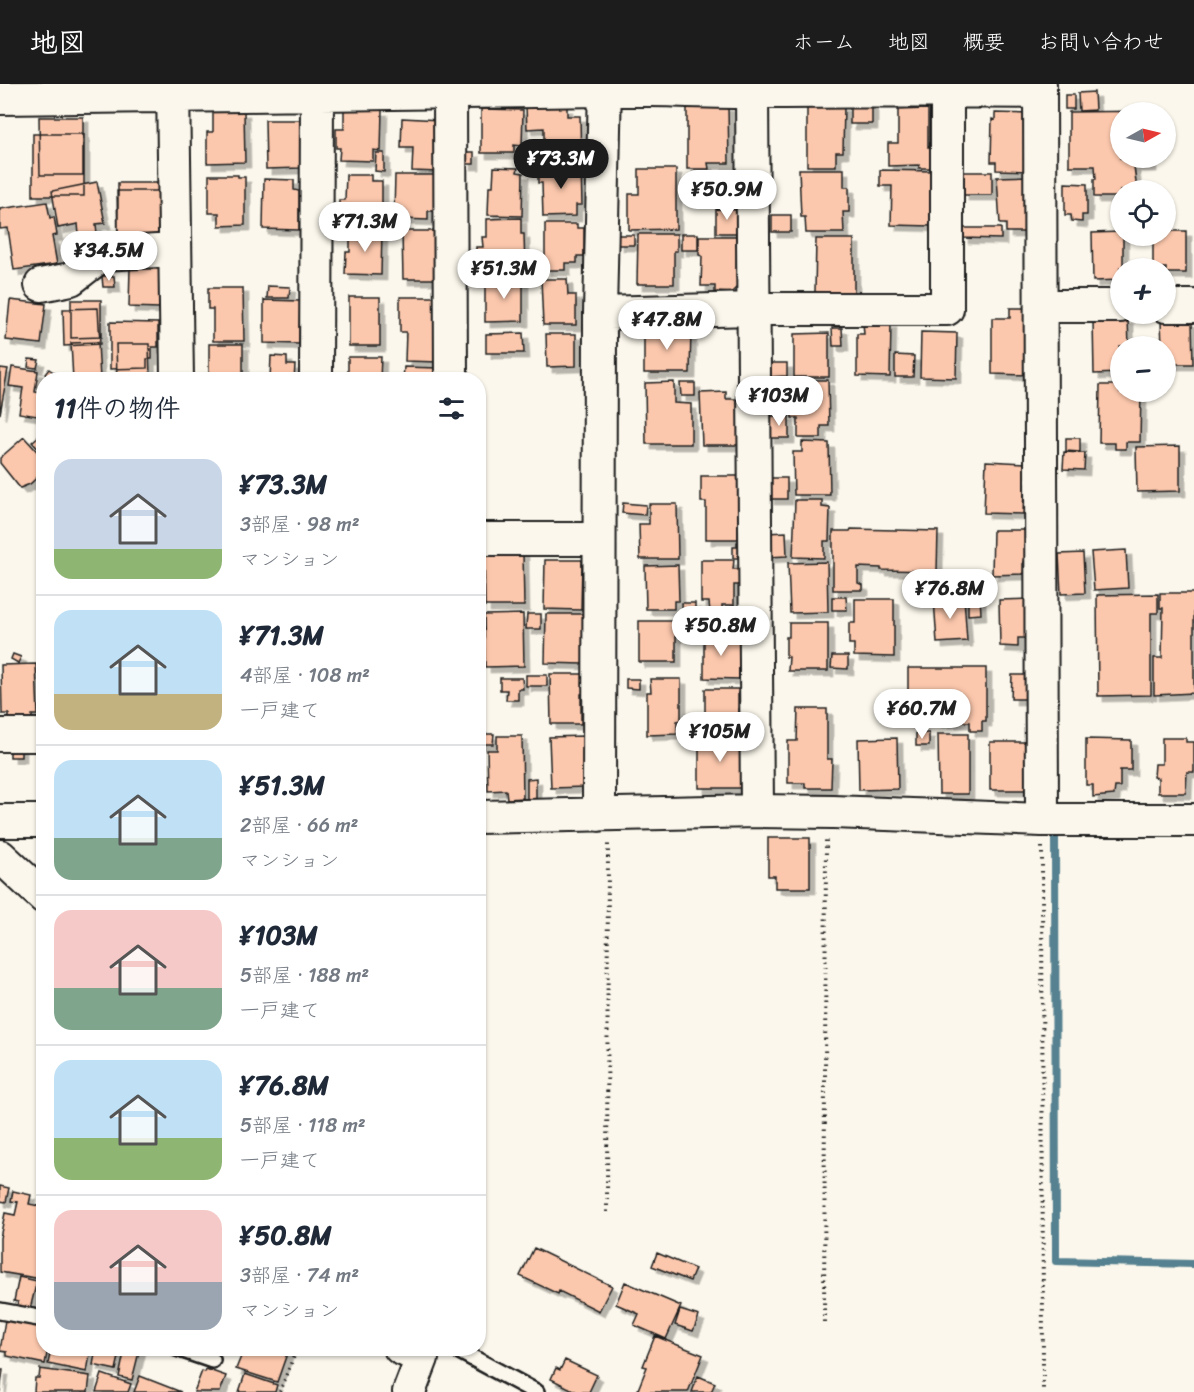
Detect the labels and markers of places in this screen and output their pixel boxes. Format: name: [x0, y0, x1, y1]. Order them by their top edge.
pin: ¥73.3M: [512, 139, 610, 190]
pin: ¥50.9M: [678, 170, 776, 221]
pin: ¥71.3M: [316, 202, 414, 253]
pin: ¥34.5M: [60, 231, 158, 282]
pin: ¥51.3M: [455, 249, 553, 300]
pin: ¥47.8M: [618, 300, 716, 351]
pin: ¥103M: [737, 376, 821, 427]
pin: ¥76.8M: [901, 569, 999, 620]
pin: ¥50.8M: [672, 606, 770, 657]
pin: ¥60.7M: [873, 689, 971, 740]
pin: ¥105M: [678, 712, 762, 763]

